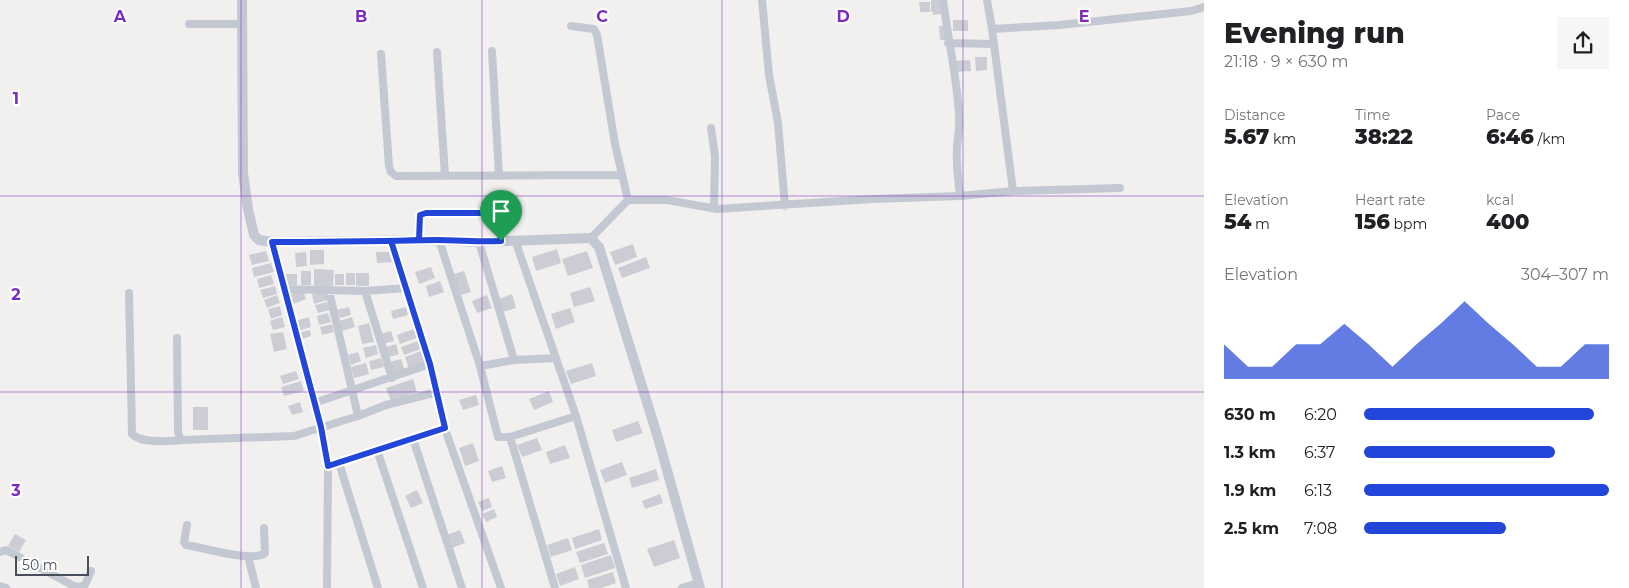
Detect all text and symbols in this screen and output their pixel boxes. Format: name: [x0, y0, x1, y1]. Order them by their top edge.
text: A: [113, 7, 127, 26]
text: B: [355, 7, 367, 26]
text: C: [596, 7, 608, 26]
text: D: [836, 7, 850, 26]
text: E: [1079, 7, 1089, 26]
text: Evening run: [1224, 16, 1405, 50]
button: share: [1557, 17, 1609, 69]
text: 21:18 · 9 × 630 m: [1224, 52, 1349, 71]
text: 1: [13, 89, 19, 108]
text: Distance: [1224, 106, 1286, 124]
text: Time: [1355, 106, 1390, 124]
text: Pace: [1486, 106, 1520, 124]
text: 5.67: [1224, 124, 1269, 149]
text: 38:22: [1355, 124, 1413, 149]
text: 6:46: [1486, 124, 1534, 149]
text: km: [1269, 130, 1296, 148]
text: /km: [1534, 130, 1565, 148]
pin: [480, 190, 522, 241]
text: Elevation: [1224, 191, 1289, 209]
text: Heart rate: [1355, 191, 1425, 209]
text: kcal: [1486, 191, 1514, 209]
icon: arrive: [487, 197, 515, 225]
text: 54: [1224, 209, 1251, 234]
text: 156: [1355, 209, 1390, 234]
text: 400: [1486, 209, 1529, 234]
text: m: [1251, 215, 1270, 233]
text: bpm: [1390, 215, 1427, 233]
text: Elevation: [1224, 265, 1298, 284]
text: 304–307 m: [1521, 265, 1609, 284]
text: 2: [11, 285, 21, 304]
text: 630 m: [1224, 405, 1276, 424]
text: 6:20: [1304, 405, 1337, 424]
text: 1.3 km: [1224, 443, 1276, 462]
text: 6:37: [1304, 443, 1335, 462]
text: 3: [10, 481, 21, 500]
text: 1.9 km: [1224, 481, 1276, 500]
text: 6:13: [1304, 481, 1332, 500]
text: 2.5 km: [1224, 519, 1279, 538]
text: 7:08: [1304, 519, 1337, 538]
scale bar: [15, 553, 89, 576]
text: 50 m: [22, 556, 58, 574]

